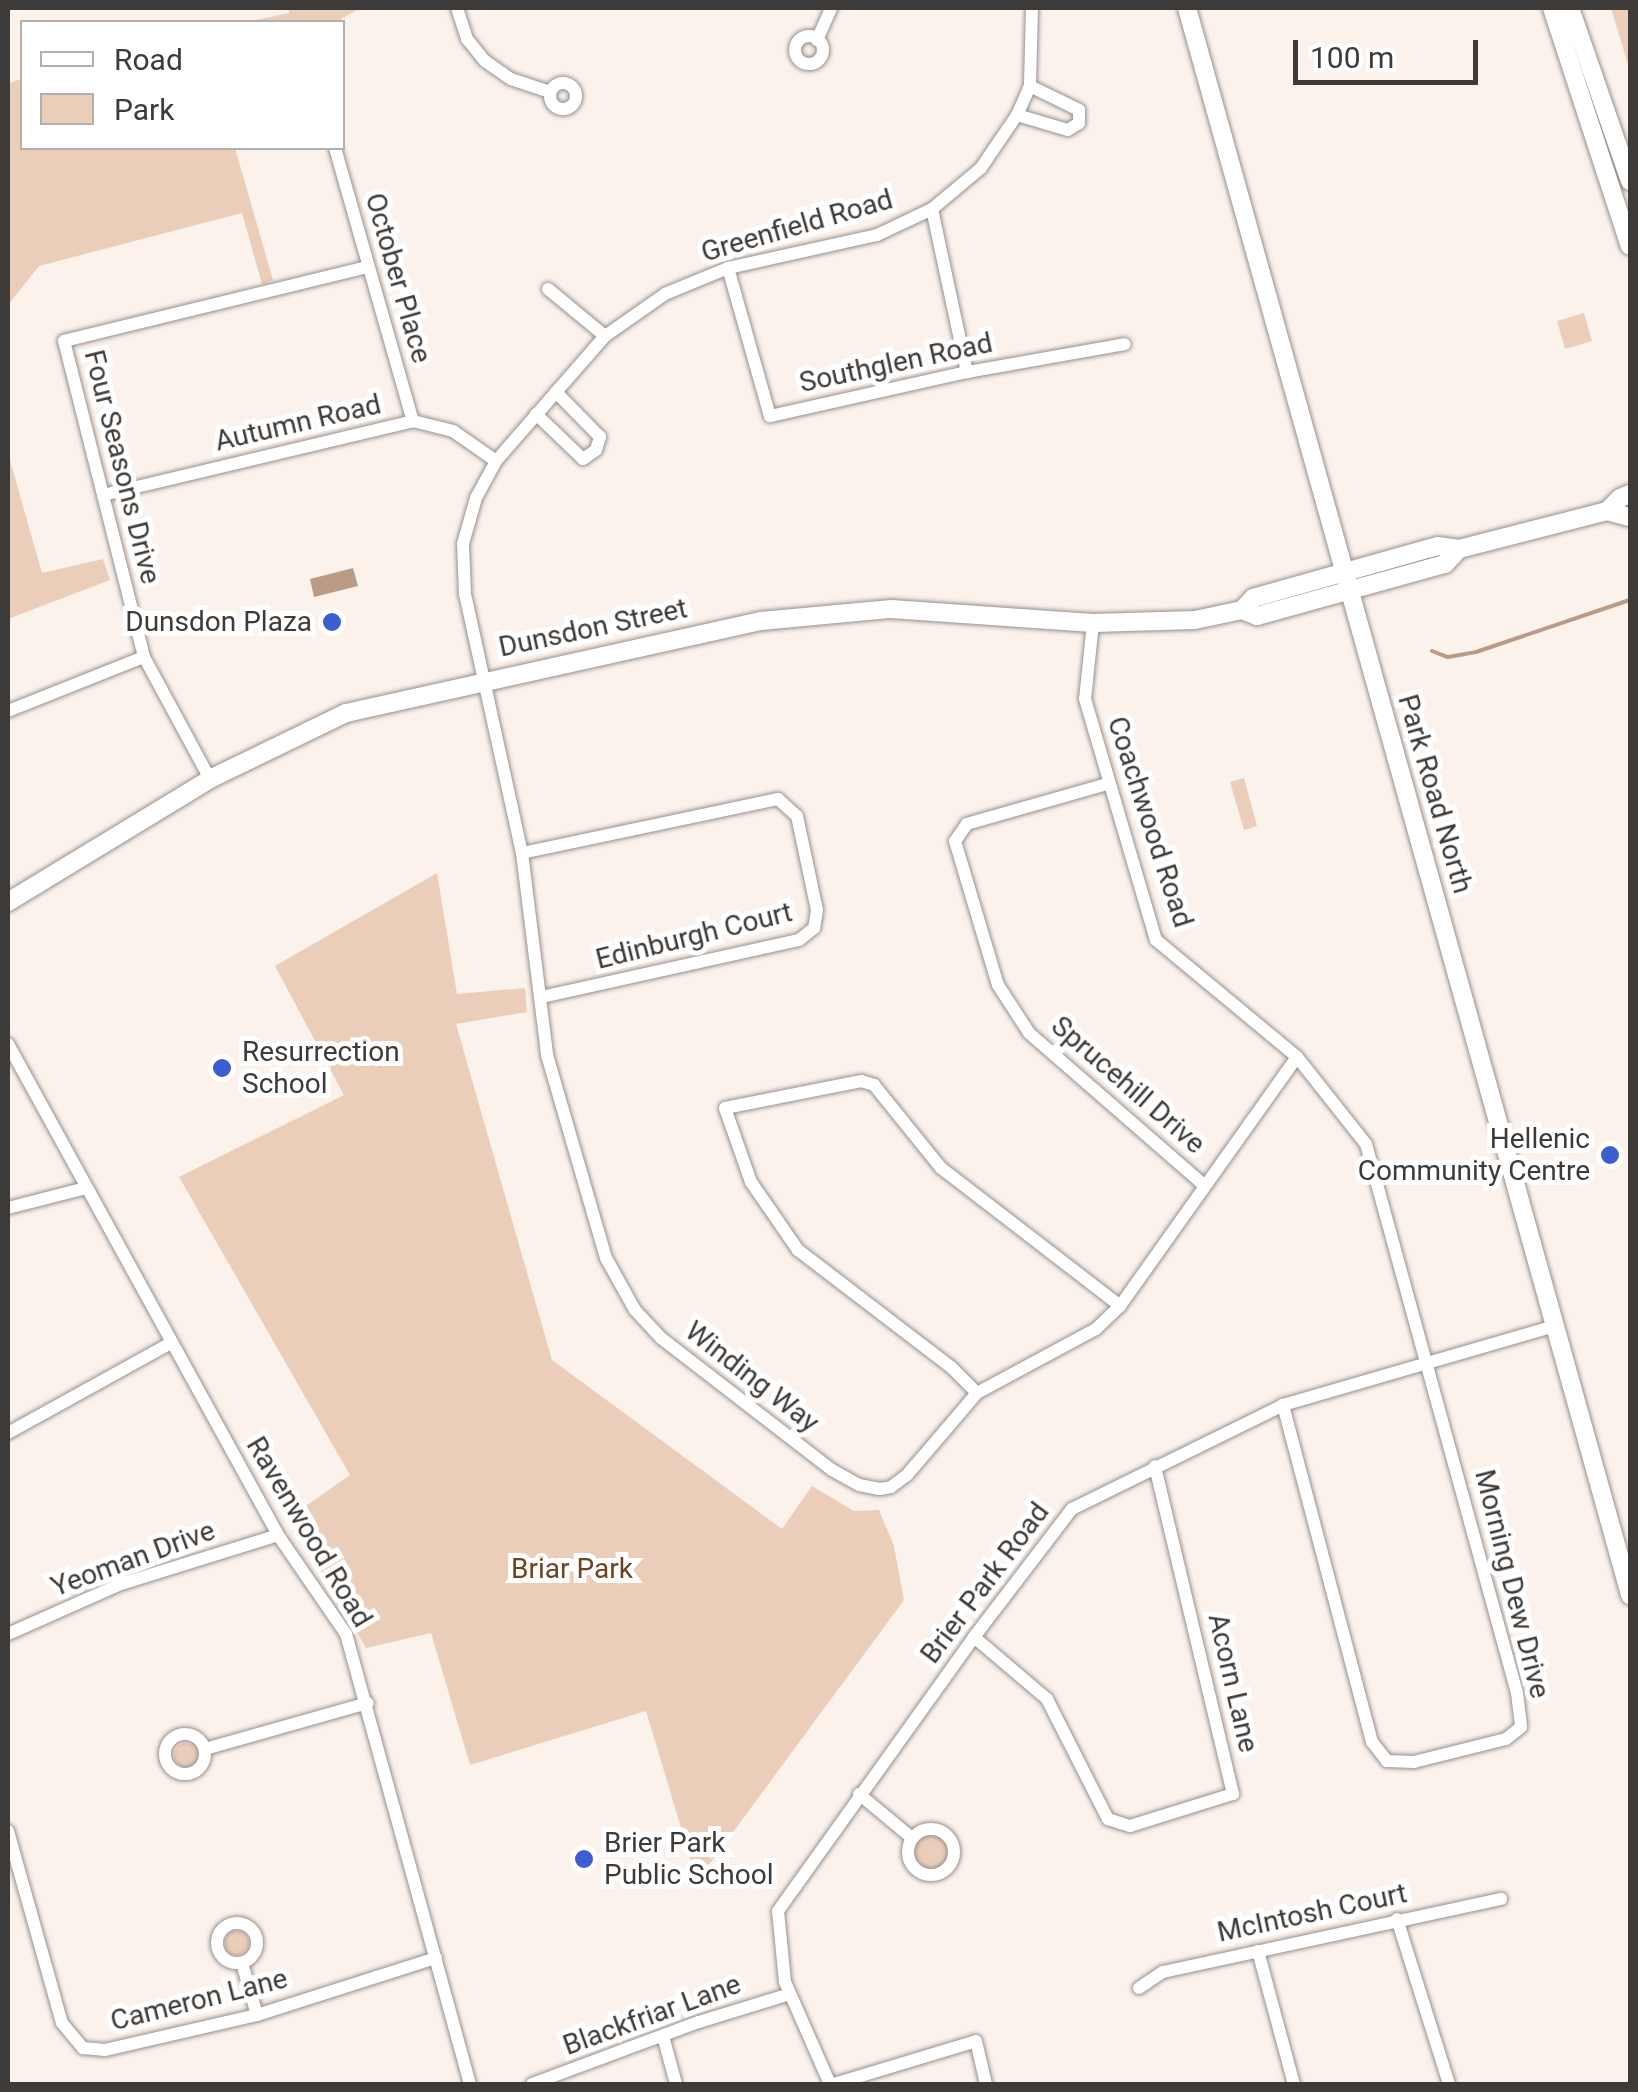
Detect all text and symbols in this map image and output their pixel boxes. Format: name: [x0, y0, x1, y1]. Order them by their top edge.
legend: [20, 20, 345, 150]
scale bar: [1298, 20, 1483, 82]
text: 100 m: [1310, 40, 1394, 75]
text: Road: [114, 42, 183, 77]
text: Park: [114, 92, 174, 127]
street label: Greenfield Road: [697, 183, 897, 269]
street label: October Place: [358, 189, 438, 367]
street label: Southglen Road: [796, 326, 996, 400]
street label: Four Seasons Drive: [77, 347, 167, 587]
street label: Autumn Road: [212, 388, 384, 458]
street label: Dunsdon Street: [496, 592, 690, 664]
place label: Dunsdon Plaza: [125, 605, 312, 639]
marker: Dunsdon Plaza: [321, 611, 343, 633]
street label: Park Road North: [1391, 691, 1479, 897]
street label: Coachwood Road: [1100, 712, 1200, 932]
street label: Edinburgh Court: [592, 895, 796, 977]
street label: Sprucehill Drive: [1044, 1009, 1212, 1161]
place label: Resurrection School: [242, 1035, 400, 1101]
marker: Resurrection School: [211, 1057, 233, 1079]
place label: Hellenic Community Centre: [1358, 1122, 1590, 1188]
marker: Hellenic Community Centre: [1599, 1144, 1621, 1166]
street label: Winding Way: [678, 1314, 826, 1440]
street label: Ravenwood Road: [239, 1431, 379, 1633]
street label: Morning Dew Drive: [1467, 1466, 1557, 1702]
street label: Brier Park Road: [914, 1496, 1056, 1670]
street label: Yeoman Drive: [47, 1514, 219, 1604]
park label: Briar Park: [511, 1552, 633, 1586]
street label: Acorn Lane: [1201, 1610, 1265, 1756]
place label: Brier Park Public School: [604, 1826, 773, 1892]
marker: Brier Park Public School: [573, 1848, 595, 1870]
street label: McIntosh Court: [1214, 1877, 1410, 1949]
street label: Cameron Lane: [107, 1962, 291, 2038]
street label: Blackfriar Lane: [559, 1967, 745, 2063]

